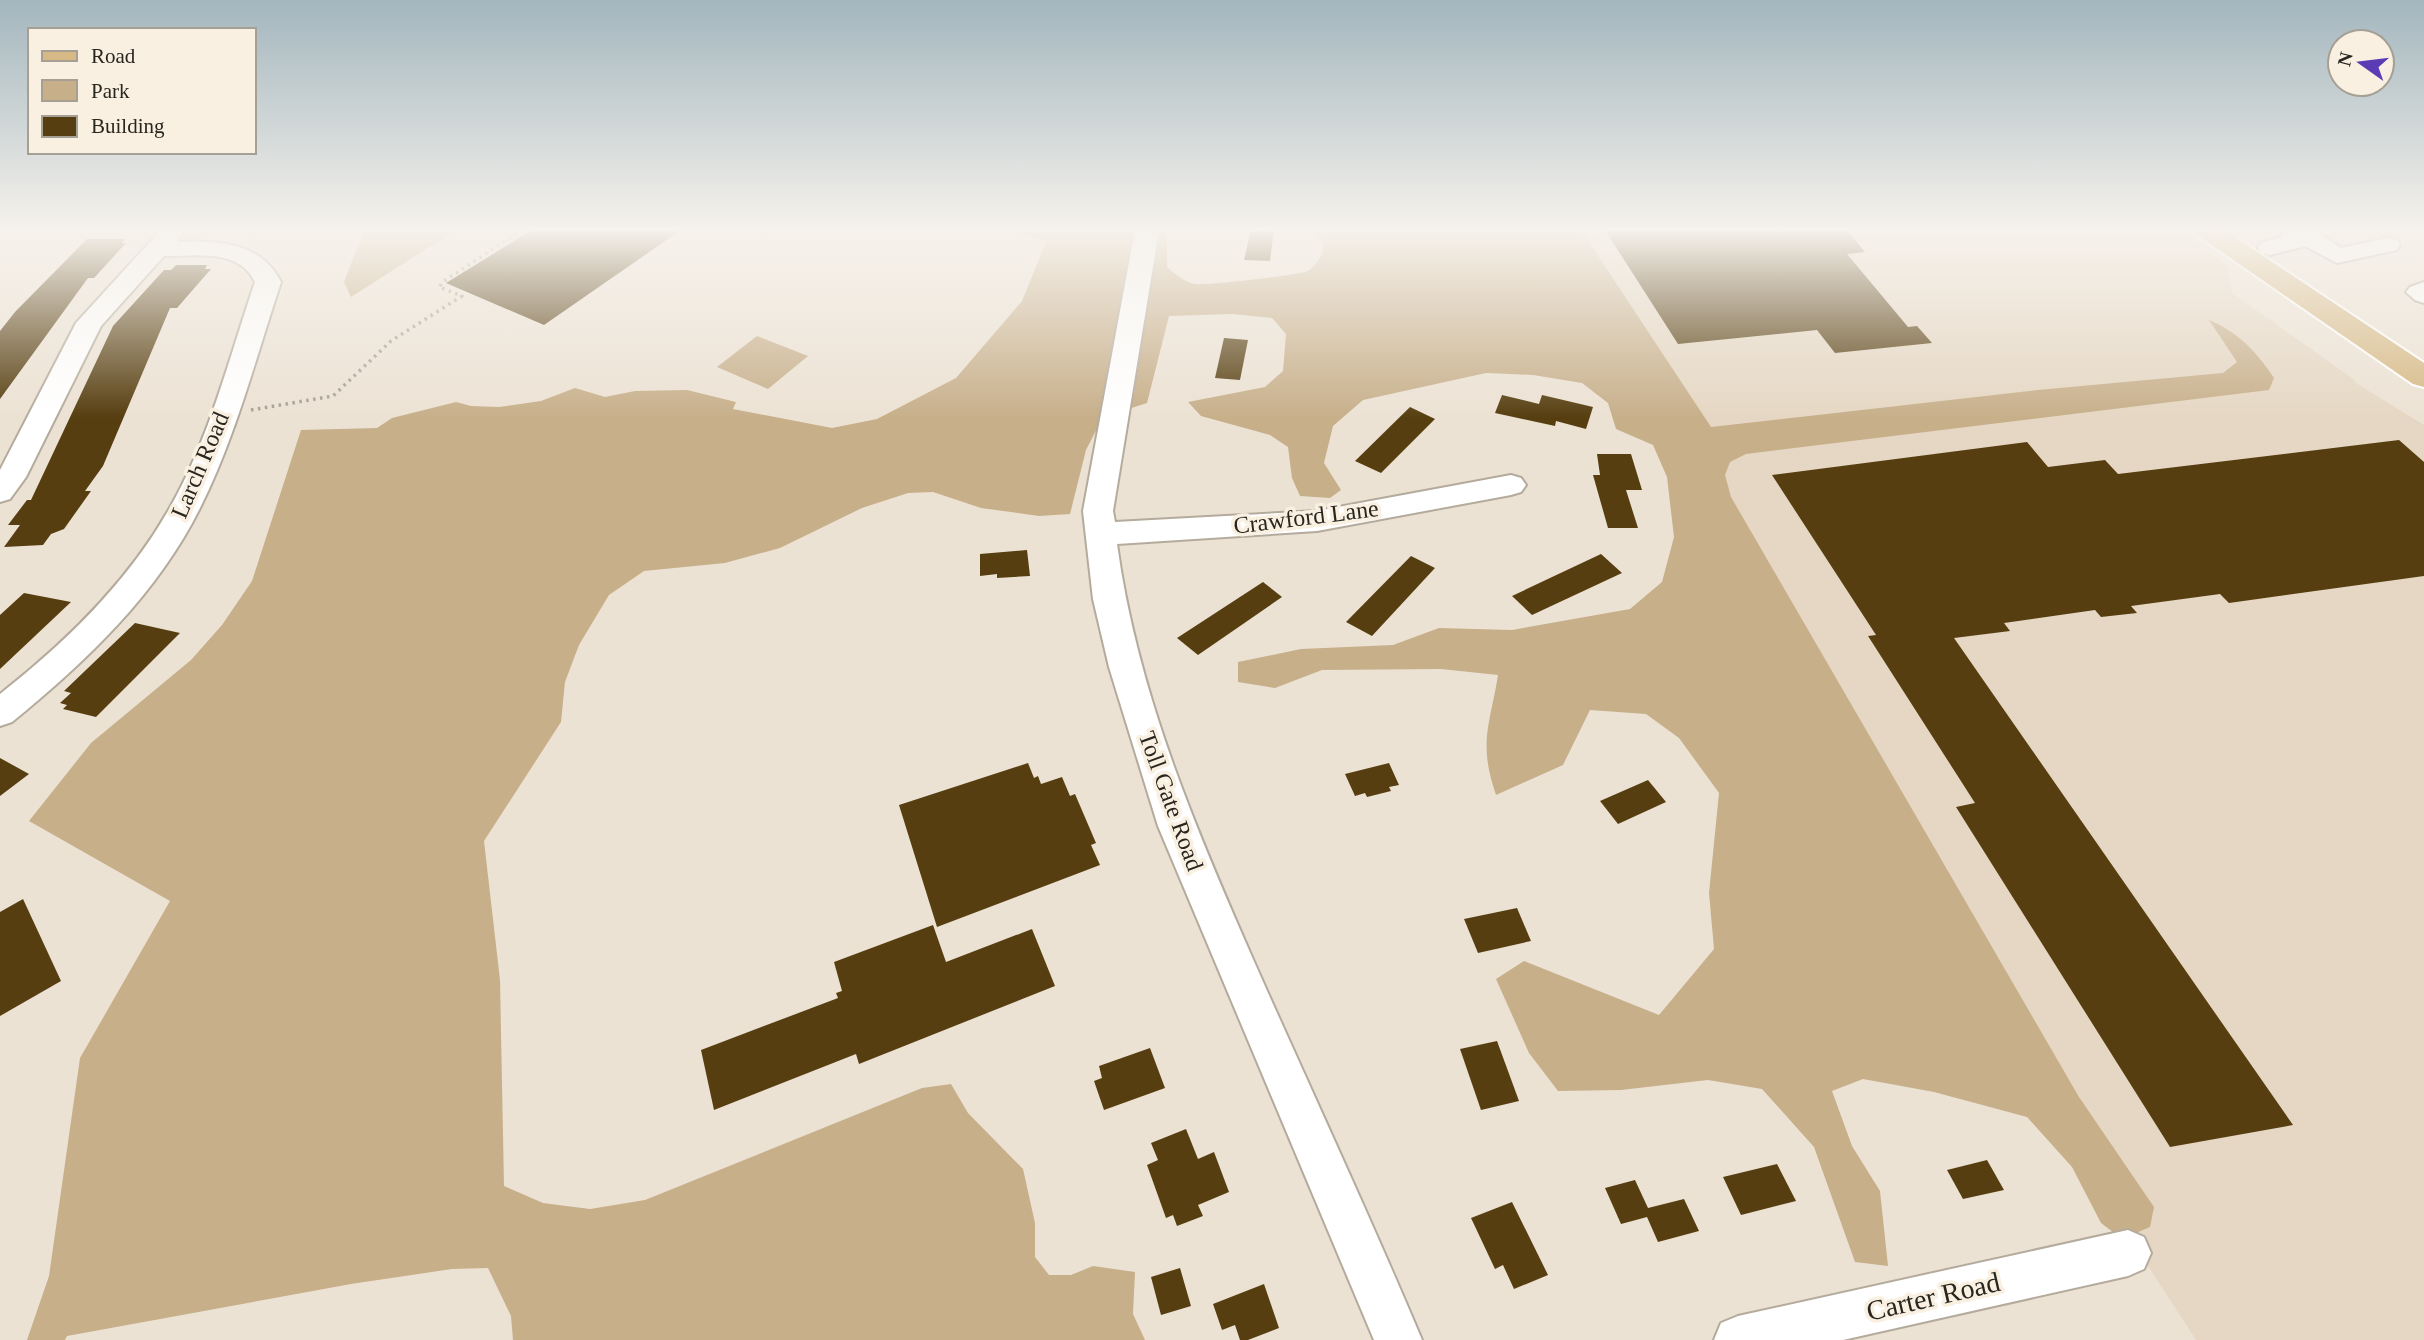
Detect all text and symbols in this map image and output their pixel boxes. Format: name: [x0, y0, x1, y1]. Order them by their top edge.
legend: [28, 28, 256, 154]
north arrow: [2326, 28, 2396, 98]
text: Road: [91, 44, 136, 68]
text: N: [2333, 50, 2357, 68]
text: Park: [91, 79, 130, 103]
text: Building: [91, 114, 165, 138]
street label: Larch Road: [166, 408, 234, 522]
street label: Crawford Lane: [1232, 495, 1380, 539]
street label: Toll Gate Road: [1134, 728, 1208, 874]
street label: Carter Road: [1863, 1266, 2003, 1327]

